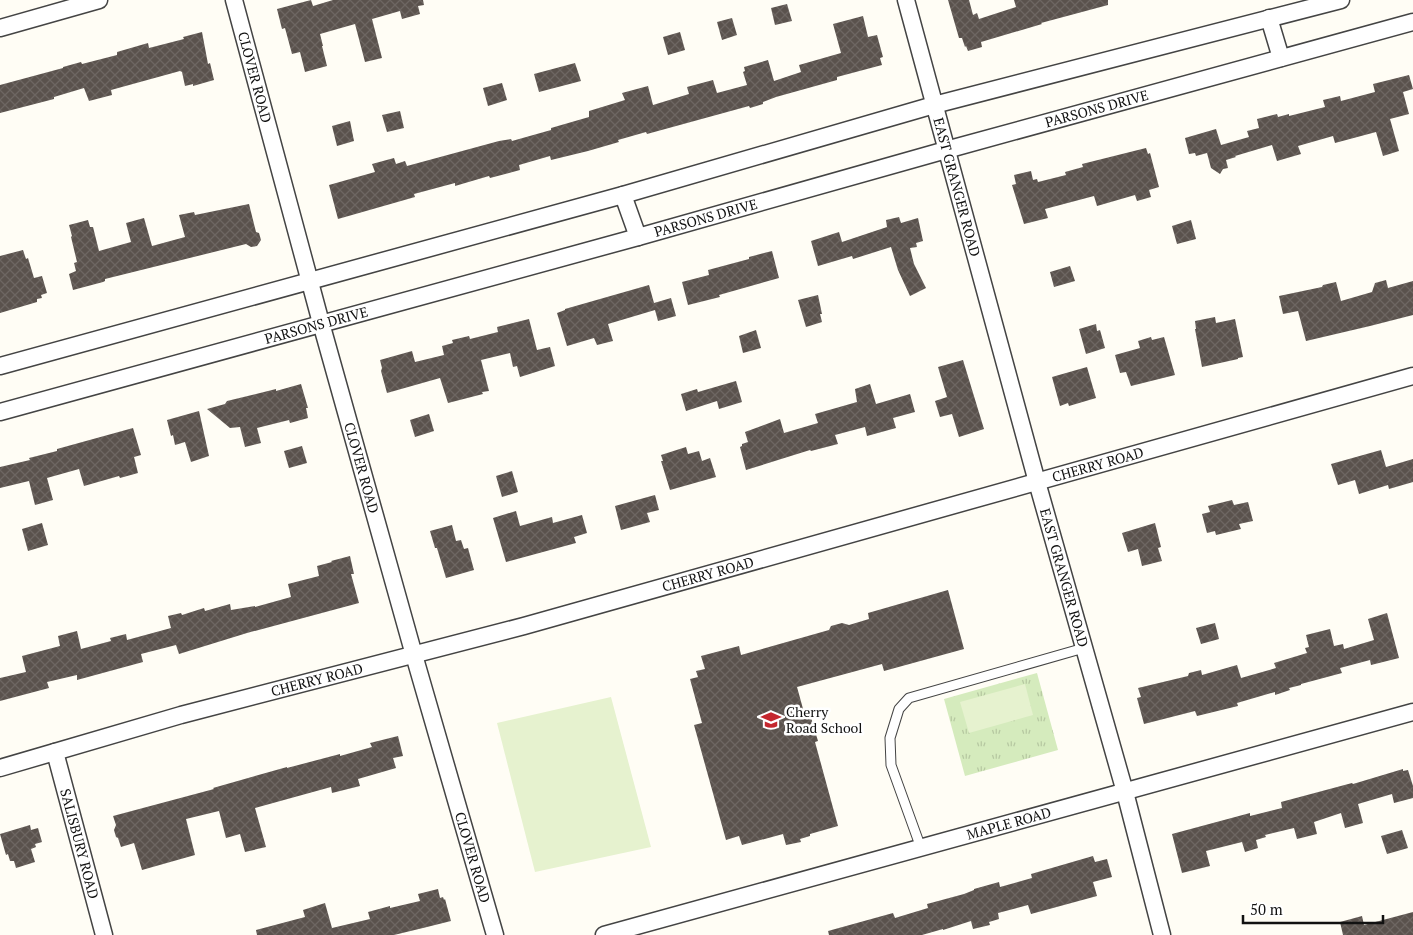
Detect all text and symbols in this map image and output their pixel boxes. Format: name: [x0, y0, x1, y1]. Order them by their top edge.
street label: CLOVER ROAD: [234, 29, 277, 125]
street label: PARSONS DRIVE: [1043, 85, 1151, 131]
street label: EAST GRANGER ROAD: [929, 115, 985, 259]
street label: PARSONS DRIVE: [652, 194, 759, 241]
street label: PARSONS DRIVE: [262, 302, 370, 348]
street label: CLOVER ROAD: [340, 420, 384, 516]
street label: CHERRY ROAD: [1050, 442, 1146, 486]
street label: EAST GRANGER ROAD: [1036, 506, 1093, 649]
street label: CHERRY ROAD: [660, 552, 756, 596]
street label: CHERRY ROAD: [269, 658, 365, 700]
place label: Cherry Road School: [786, 702, 863, 737]
school or university icon: Cherry Road School: [760, 709, 782, 731]
street label: SALISBURY ROAD: [56, 786, 104, 901]
street label: MAPLE ROAD: [964, 802, 1053, 844]
street label: CLOVER ROAD: [451, 810, 495, 905]
scale bar: [1243, 892, 1383, 924]
text: 50 m: [1250, 899, 1283, 919]

